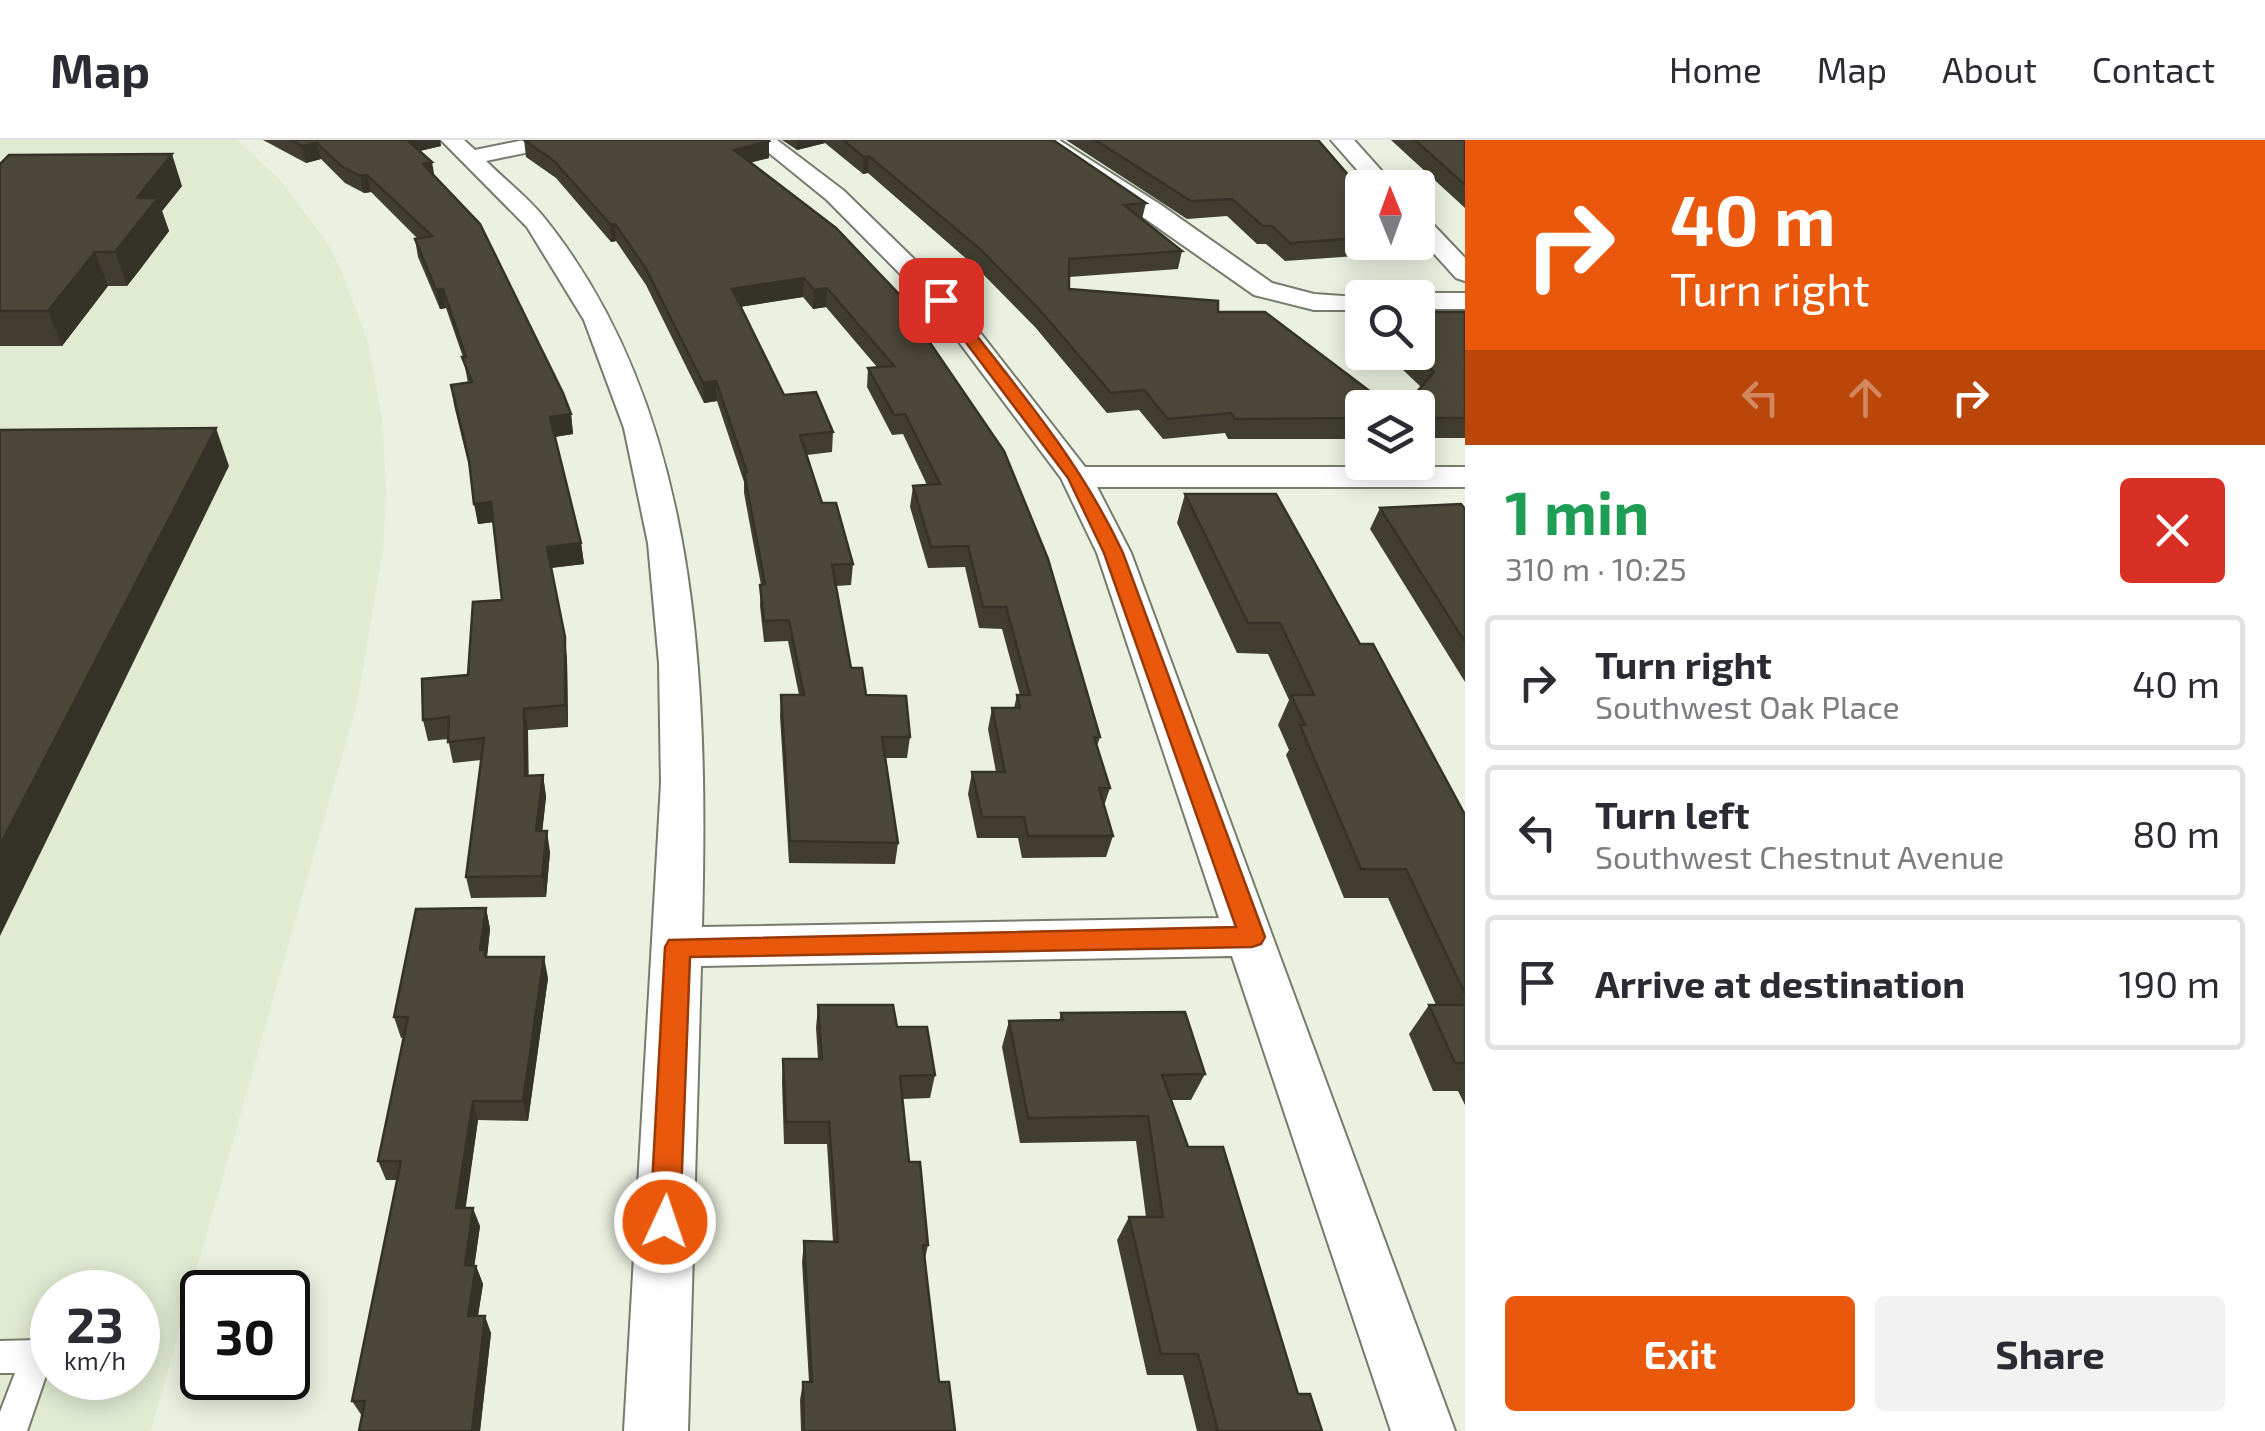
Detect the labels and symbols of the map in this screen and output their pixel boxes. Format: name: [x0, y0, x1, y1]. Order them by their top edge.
north arrow: [1345, 170, 1435, 260]
pin: [899, 258, 984, 343]
position arrow: [613, 1170, 717, 1274]
speed limit sign: 30: [180, 1270, 310, 1400]

